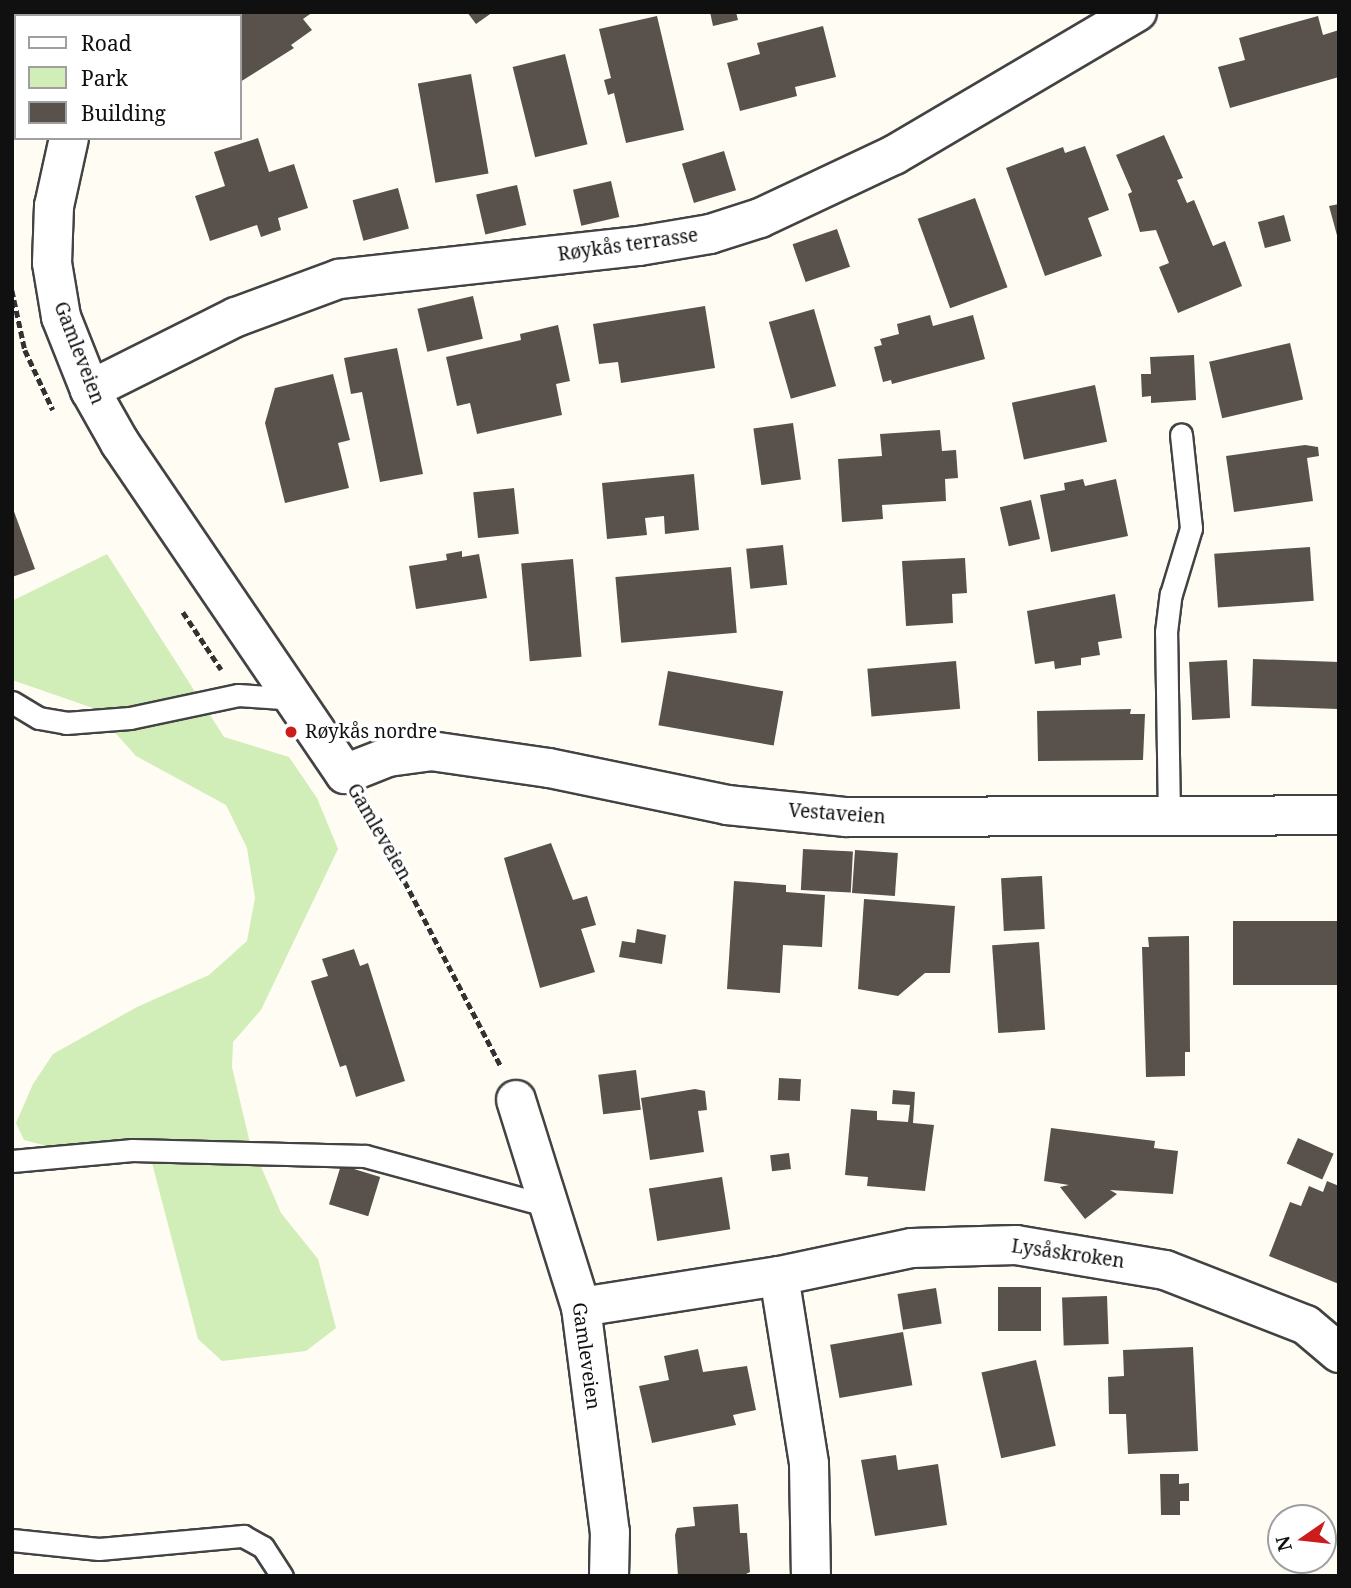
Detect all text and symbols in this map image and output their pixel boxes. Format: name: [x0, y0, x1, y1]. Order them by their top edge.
legend: [14, 14, 242, 140]
text: Road: [81, 29, 132, 57]
text: Park: [81, 64, 128, 92]
text: Building: [81, 99, 166, 127]
street label: Røykås terrasse: [556, 224, 700, 266]
street label: Gamleveien: [49, 299, 109, 407]
place label: Røykås nordre: [305, 721, 437, 743]
marker: Røykås nordre: [283, 724, 299, 740]
street label: Gamleveien: [342, 780, 416, 884]
street label: Vestaveien: [788, 799, 886, 829]
street label: Lysåskroken: [1010, 1235, 1126, 1273]
street label: Gamleveien: [567, 1301, 605, 1411]
north arrow: [1267, 1504, 1337, 1574]
text: N: [1269, 1533, 1298, 1554]

